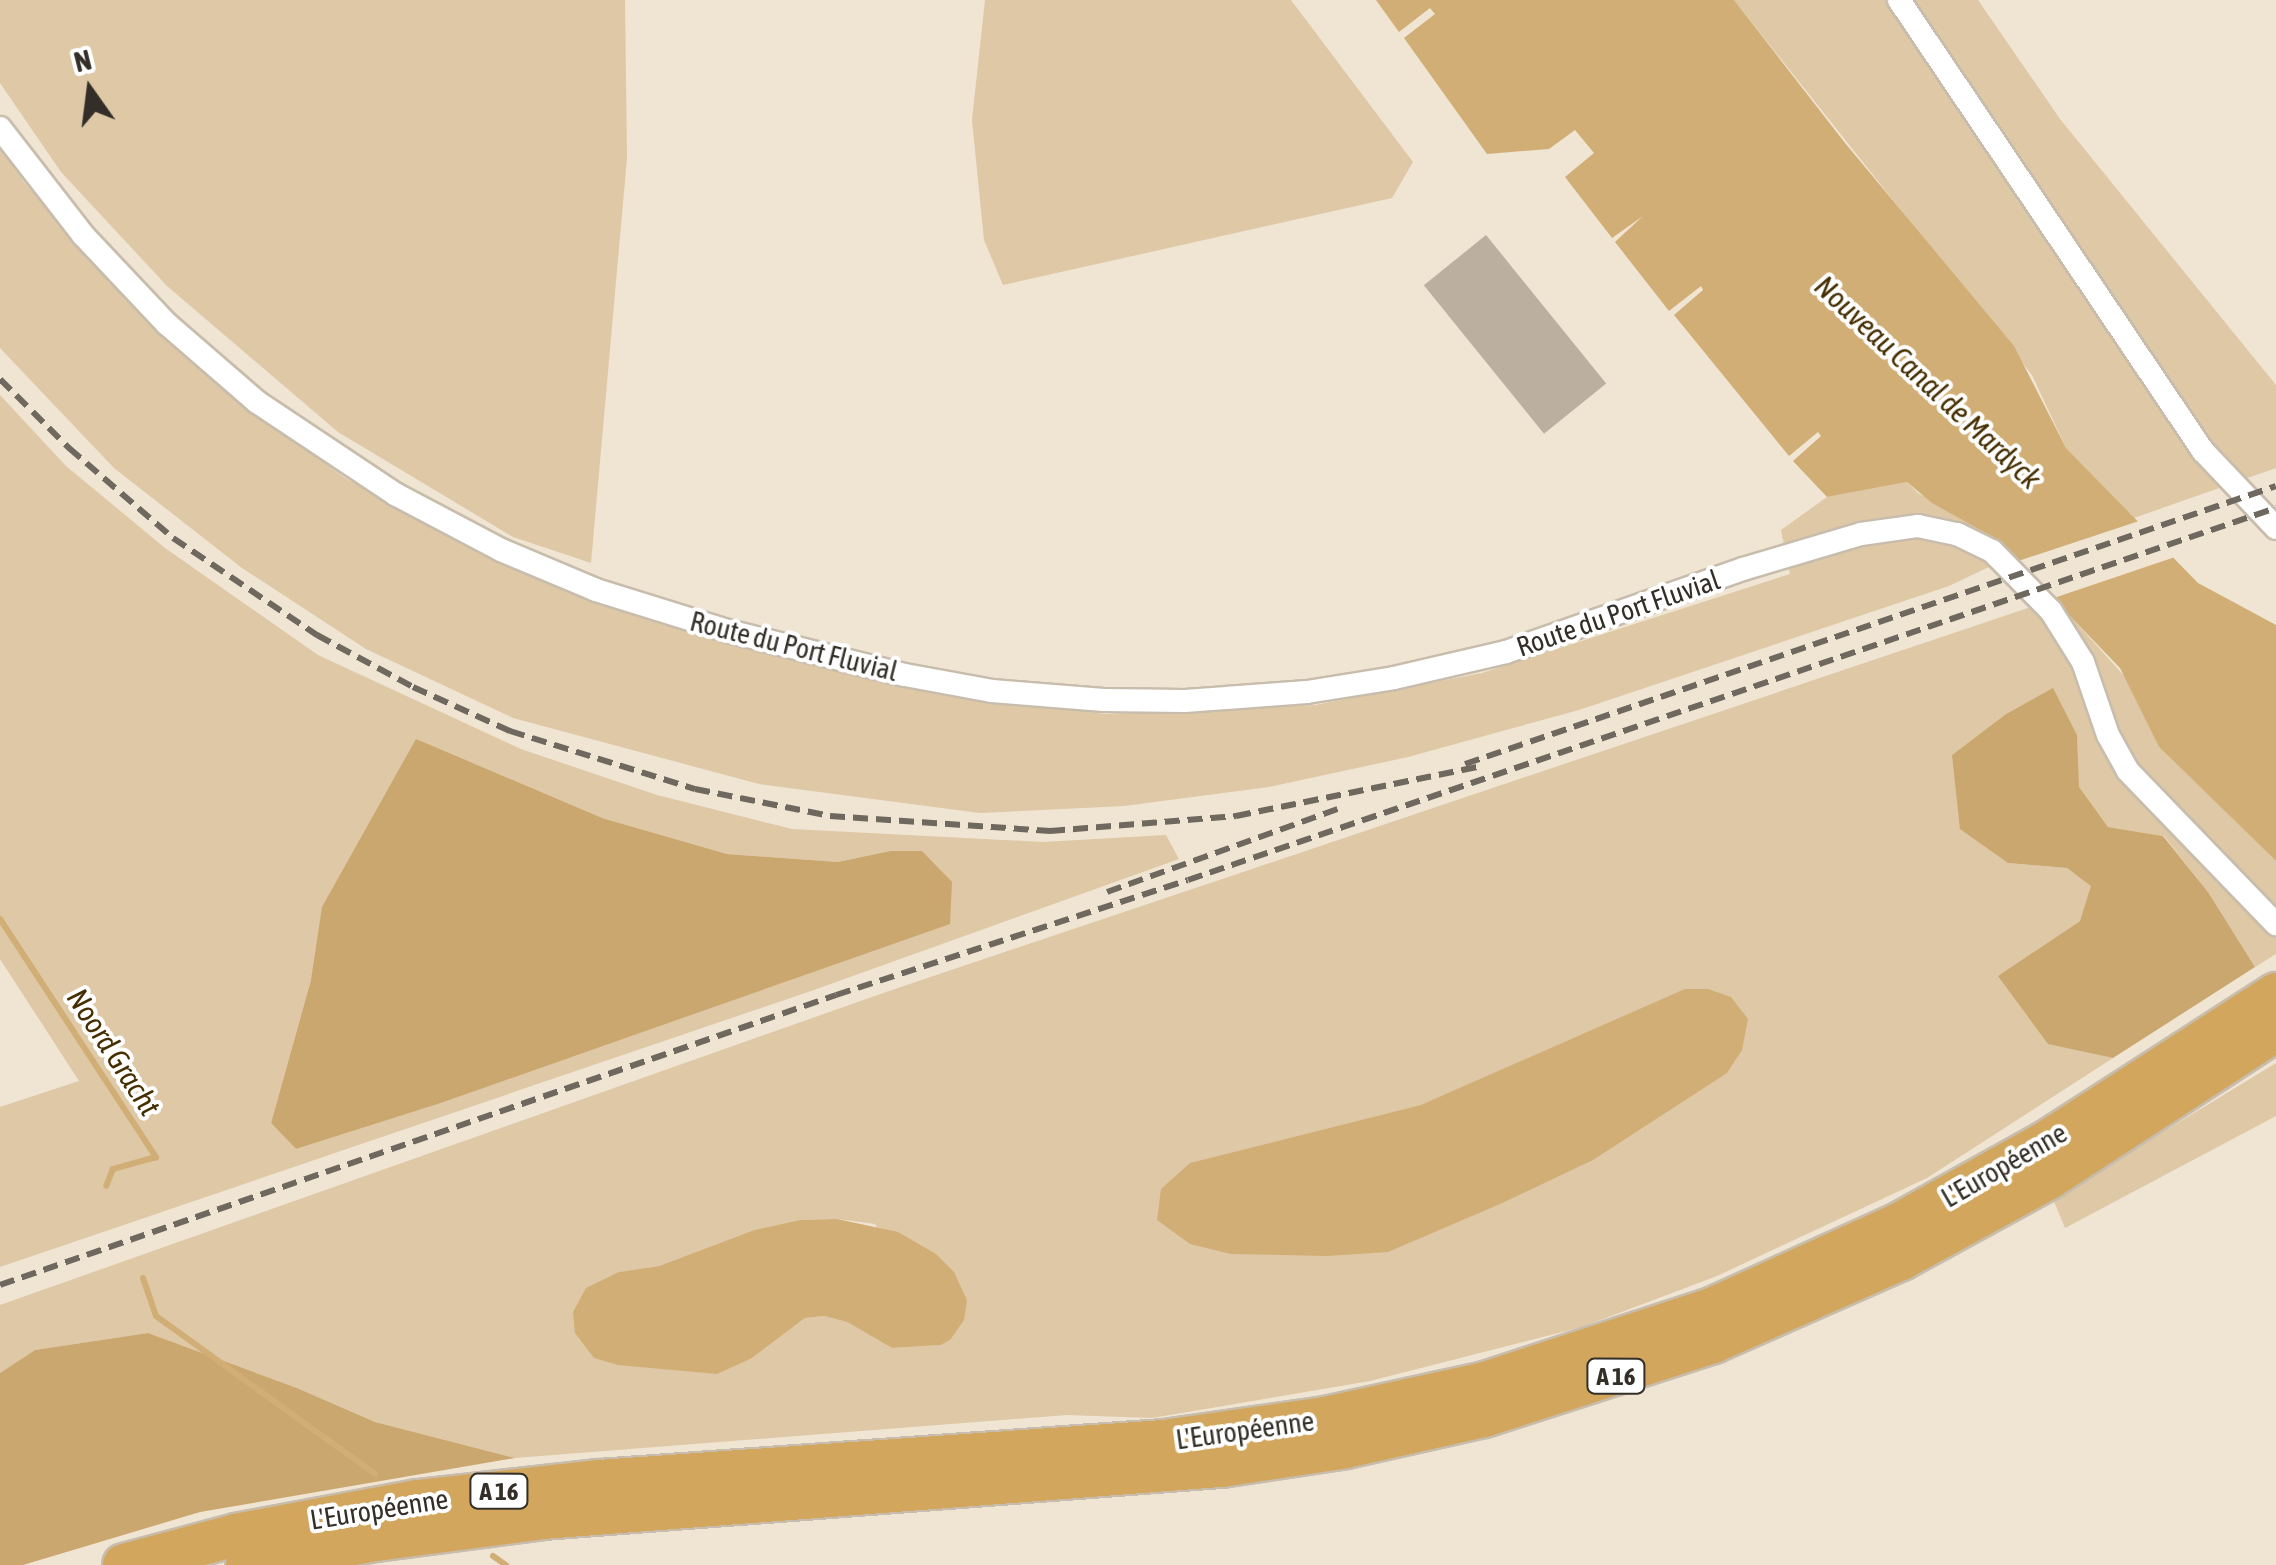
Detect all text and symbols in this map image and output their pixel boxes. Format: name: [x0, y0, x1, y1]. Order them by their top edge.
north arrow: [40, 40, 140, 140]
text: N: [71, 43, 95, 78]
water label: Nouveau Canal de Mardyck: [1807, 268, 2049, 496]
street label: Route du Port Fluvial: [1512, 562, 1724, 664]
street label: Route du Port Fluvial: [687, 604, 901, 688]
water label: Noord Gracht: [60, 982, 168, 1122]
street label: L'Européenne: [1935, 1116, 2073, 1214]
road number: A 16: [1586, 1356, 1646, 1396]
street label: L'Européenne: [1174, 1404, 1316, 1456]
road number: A 16: [469, 1471, 529, 1511]
street label: L'Européenne: [308, 1482, 450, 1536]

